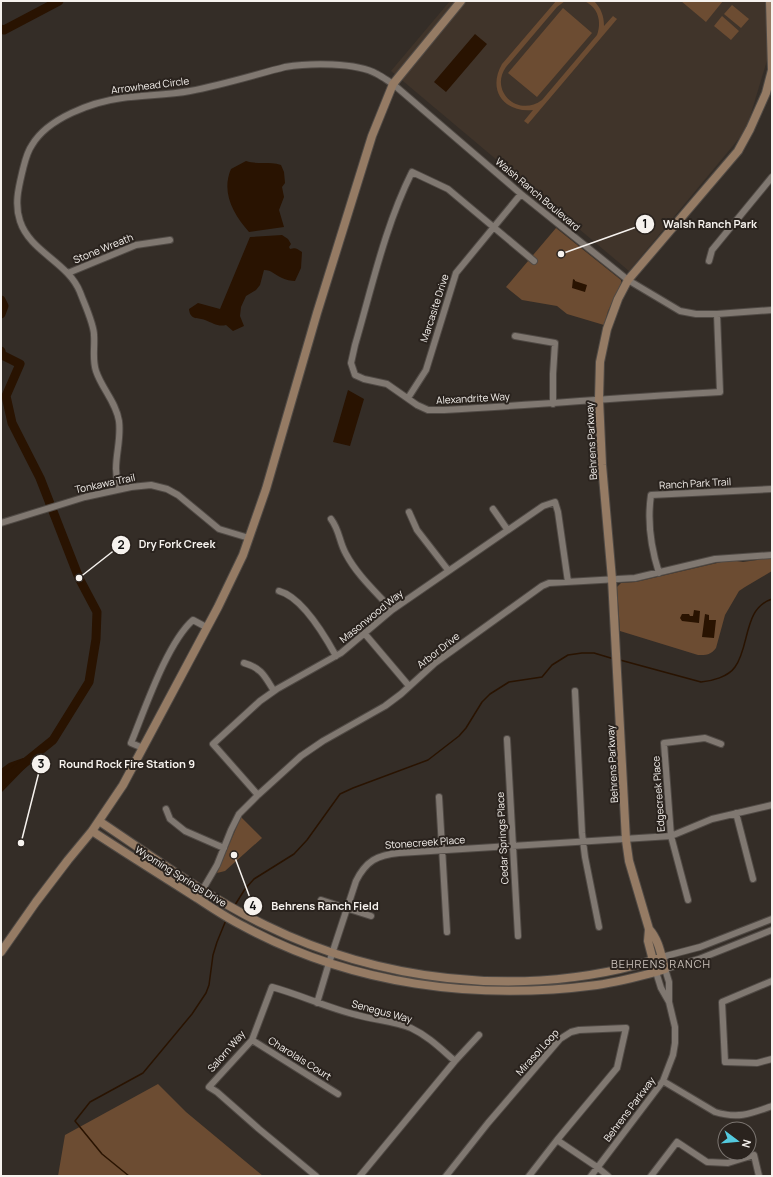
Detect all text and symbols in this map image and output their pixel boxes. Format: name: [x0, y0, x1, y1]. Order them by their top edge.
street label: Arrowhead Circle: [110, 73, 190, 97]
street label: Walsh Ranch Boulevard: [493, 154, 584, 234]
callout: Walsh Ranch Park: [635, 212, 765, 235]
text: 1: [642, 215, 648, 232]
text: Walsh Ranch Park: [663, 216, 758, 231]
street label: Stone Wreath: [71, 230, 135, 266]
street label: Marcasite Drive: [416, 272, 452, 344]
street label: Alexandrite Way: [436, 389, 511, 407]
street label: Behrens Parkway: [582, 401, 600, 480]
street label: Tonkawa Trail: [74, 470, 136, 496]
street label: Ranch Park Trail: [659, 474, 731, 492]
callout: Dry Fork Creek: [111, 533, 224, 556]
text: 2: [117, 536, 125, 553]
text: Dry Fork Creek: [139, 536, 216, 551]
street label: Masonwood Way: [336, 586, 406, 646]
street label: Arbor Drive: [414, 629, 462, 671]
street label: Behrens Parkway: [603, 724, 621, 803]
callout: Round Rock Fire Station 9: [31, 752, 203, 775]
text: 3: [38, 755, 45, 772]
street label: Edgecreek Place: [648, 755, 668, 833]
text: Round Rock Fire Station 9: [59, 756, 195, 771]
street label: Cedar Springs Place: [493, 791, 511, 884]
street label: Stonecreek Place: [384, 832, 466, 852]
street label: Wyoming Springs Drive: [133, 842, 230, 910]
callout: Behrens Ranch Field: [243, 895, 387, 918]
text: 4: [249, 897, 257, 914]
text: Behrens Ranch Field: [271, 898, 379, 913]
district label: BEHRENS RANCH: [611, 956, 711, 971]
street label: Senegus Way: [350, 996, 415, 1026]
street label: Mirasol Loop: [512, 1026, 562, 1078]
street label: Salorn Way: [204, 1027, 248, 1075]
street label: Charolais Court: [266, 1033, 334, 1083]
street label: Behrens Parkway: [600, 1073, 659, 1144]
north arrow: [717, 1121, 757, 1161]
text: N: [739, 1138, 755, 1150]

